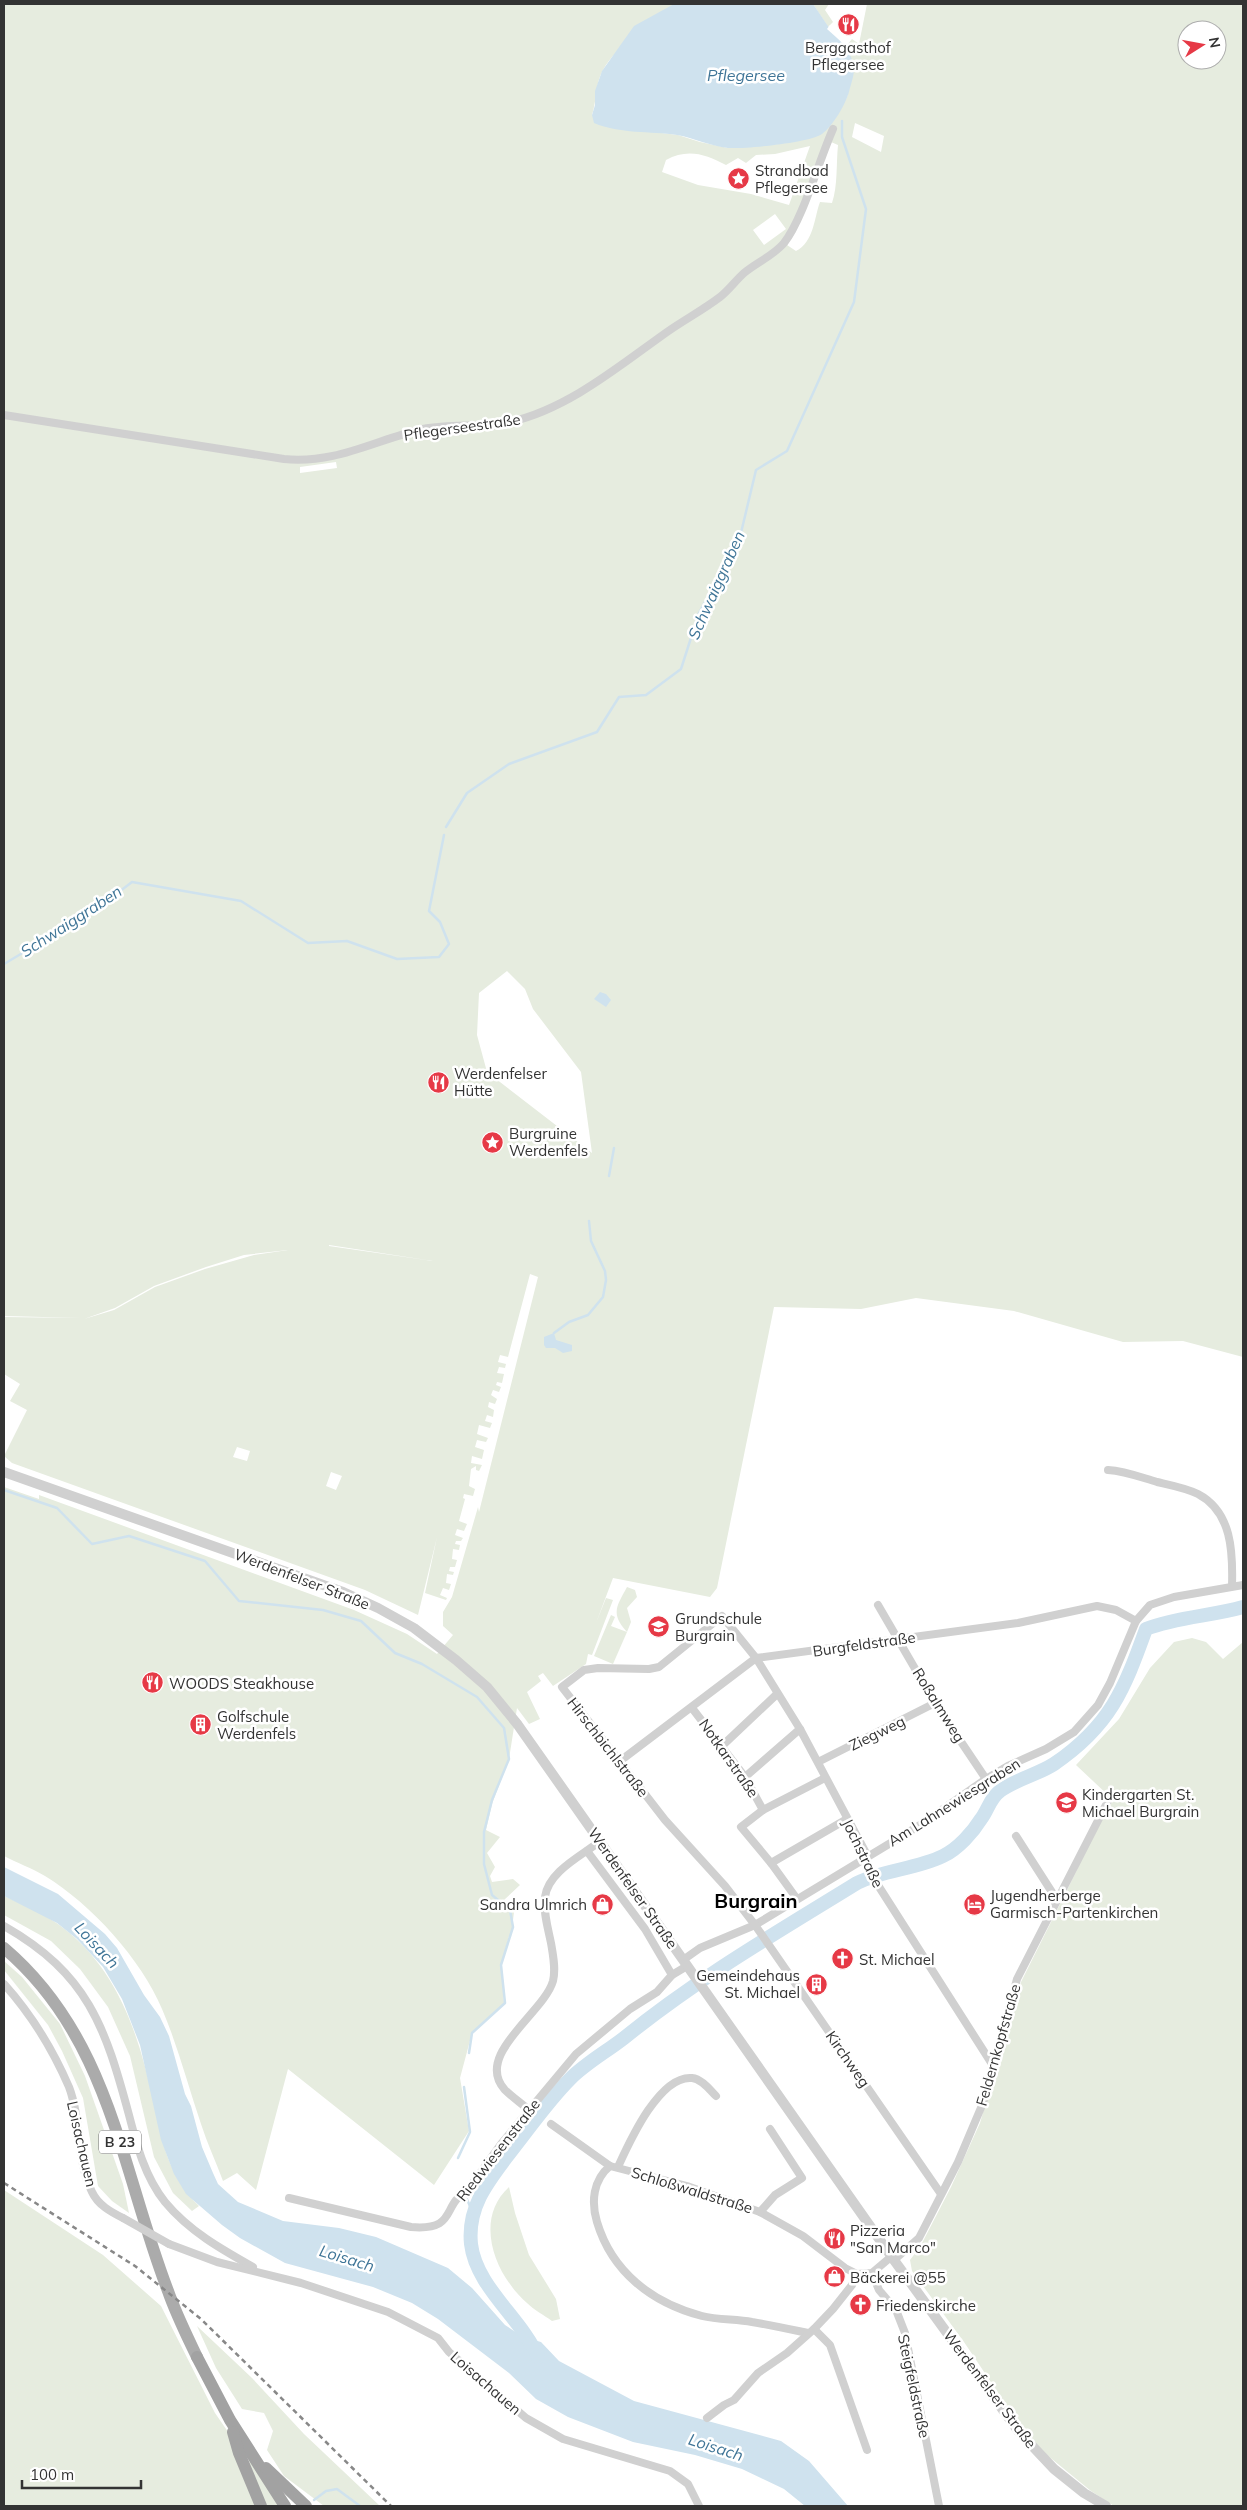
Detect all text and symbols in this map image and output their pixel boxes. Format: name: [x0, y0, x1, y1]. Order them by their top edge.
restaurant icon: Berggasthof Pflegersee: [836, 12, 860, 36]
north arrow: [1177, 20, 1227, 70]
text: N: [1205, 36, 1225, 49]
place label: Berggasthof Pflegersee: [805, 38, 892, 74]
water label: Pflegersee: [707, 65, 785, 85]
place label: Strandbad Pflegersee: [755, 161, 829, 197]
place icon: Strandbad Pflegersee: [727, 167, 751, 191]
street label: Pflegerseestraße: [402, 409, 522, 445]
water label: Schwaiggraben: [683, 528, 749, 642]
water label: Schwaiggraben: [17, 881, 125, 961]
place label: Werdenfelser Hütte: [454, 1064, 547, 1100]
restaurant icon: Werdenfelser Hütte: [426, 1070, 450, 1094]
place label: Burgruine Werdenfels: [509, 1124, 588, 1160]
place icon: Burgruine Werdenfels: [481, 1130, 505, 1154]
street label: Werdenfelser Straße: [232, 1544, 372, 1614]
place label: Grundschule Burgrain: [675, 1609, 762, 1645]
school or university icon: Grundschule Burgrain: [647, 1615, 671, 1639]
street label: Burgfeldstraße: [811, 1627, 917, 1661]
street label: Roßalmweg: [909, 1664, 969, 1746]
restaurant icon: WOODS Steakhouse: [141, 1671, 165, 1695]
place label: WOODS Steakhouse: [169, 1674, 314, 1693]
street label: Hirschbichlstraße: [563, 1693, 653, 1801]
place label: Golfschule Werdenfels: [217, 1707, 296, 1743]
street label: Ziegweg: [846, 1711, 908, 1755]
building icon: Golfschule Werdenfels: [189, 1713, 213, 1737]
street label: Notkarstraße: [695, 1715, 763, 1801]
street label: Am Lahnewiesgraben: [884, 1754, 1024, 1850]
place label: Kindergarten St. Michael Burgrain: [1082, 1785, 1199, 1821]
school or university icon: Kindergarten St. Michael Burgrain: [1054, 1791, 1078, 1815]
street label: Jochstraße: [838, 1815, 888, 1891]
street label: Werdenfelser Straße: [584, 1824, 682, 1952]
place label: Jugendherberge Garmisch-Partenkirchen: [990, 1886, 1158, 1922]
district label: Burgrain: [714, 1888, 798, 1913]
shop icon: Sandra Ulmrich: [591, 1892, 615, 1916]
hotel icon: Jugendherberge Garmisch-Partenkirchen: [962, 1892, 986, 1916]
place label: Sandra Ulmrich: [480, 1895, 587, 1914]
water label: Loisach: [70, 1918, 124, 1972]
church icon: St. Michael: [831, 1947, 855, 1971]
place label: St. Michael: [859, 1950, 935, 1969]
place label: Gemeindehaus St. Michael: [696, 1966, 800, 2002]
building icon: Gemeindehaus St. Michael: [804, 1972, 828, 1996]
street label: Feldernkopfstraße: [972, 1982, 1024, 2108]
street label: Kirchweg: [822, 2027, 874, 2091]
street label: Riedwiesenstraße: [452, 2095, 544, 2205]
street label: Loisachauen: [63, 2099, 101, 2189]
road number: B 23: [99, 2130, 141, 2154]
street label: Schloßwaldstraße: [629, 2163, 755, 2217]
place label: Pizzeria "San Marco": [850, 2221, 936, 2257]
restaurant icon: Pizzeria "San Marco": [822, 2227, 846, 2251]
water label: Loisach: [317, 2240, 377, 2276]
shop icon: Bäckerei @55: [822, 2265, 846, 2289]
place label: Bäckerei @55: [850, 2268, 946, 2287]
church icon: Friedenskirche: [848, 2293, 872, 2317]
place label: Friedenskirche: [876, 2296, 976, 2315]
street label: Werdenfelser Straße: [939, 2326, 1041, 2452]
street label: Steigfeldstraße: [894, 2332, 934, 2440]
street label: Loisachauen: [447, 2347, 525, 2419]
water label: Loisach: [686, 2429, 746, 2465]
scale bar: [22, 2458, 141, 2490]
text: 100 m: [30, 2465, 74, 2484]

